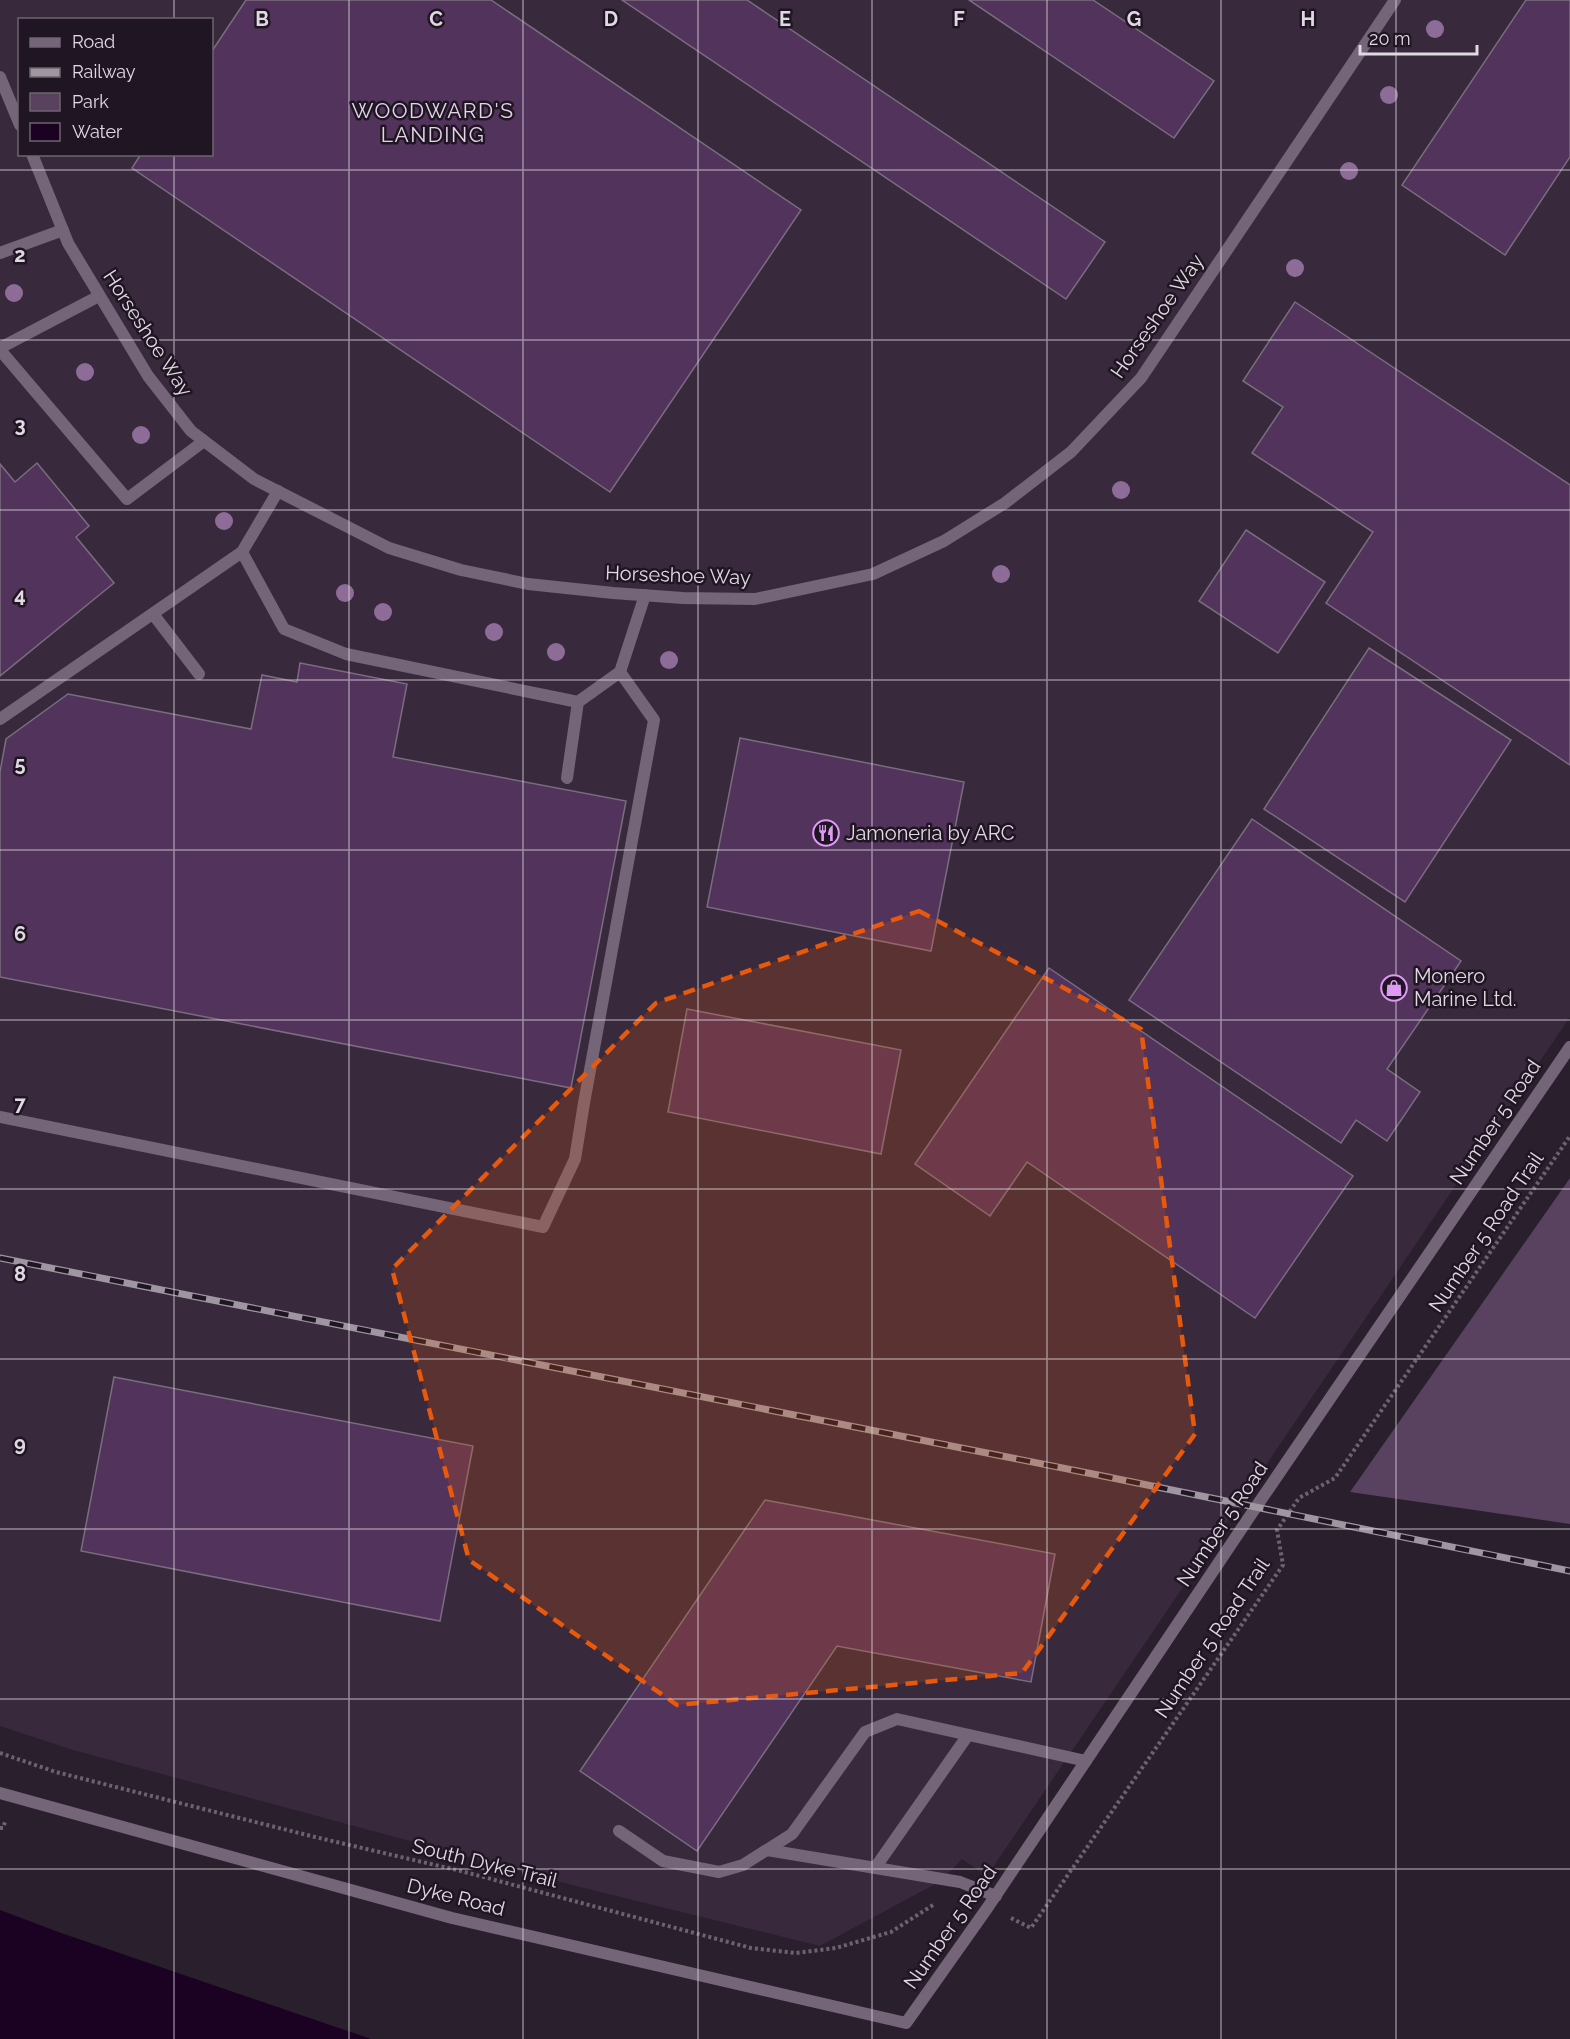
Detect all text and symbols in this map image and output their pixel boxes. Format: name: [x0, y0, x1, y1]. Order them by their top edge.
text: B: [255, 7, 269, 31]
text: C: [429, 7, 443, 31]
text: D: [604, 7, 618, 31]
text: E: [779, 7, 791, 31]
text: F: [953, 7, 965, 31]
text: G: [1127, 7, 1141, 31]
text: H: [1301, 7, 1315, 31]
legend: [18, 18, 213, 156]
scale bar: [1360, 18, 1477, 56]
text: 20 m: [1369, 28, 1411, 49]
text: Road: [72, 31, 115, 52]
text: Railway: [72, 61, 136, 82]
text: Park: [72, 91, 109, 112]
district label: WOODWARD'S LANDING: [352, 98, 514, 147]
text: Water: [72, 121, 123, 142]
text: 2: [14, 243, 26, 267]
street label: Horseshoe Way: [1105, 249, 1209, 383]
street label: Horseshoe Way: [98, 265, 198, 401]
text: 3: [14, 413, 26, 437]
street label: Horseshoe Way: [605, 560, 751, 590]
text: 4: [14, 583, 26, 607]
text: 5: [14, 752, 26, 776]
restaurant icon: Jamoneria by ARC: [811, 818, 841, 848]
place label: Jamoneria by ARC: [846, 821, 1015, 845]
text: 6: [14, 922, 26, 946]
place label: Monero Marine Ltd.: [1414, 964, 1516, 1011]
shop icon: Monero Marine Ltd.: [1379, 973, 1409, 1003]
street label: Number 5 Road: [1444, 1055, 1546, 1189]
text: 7: [14, 1092, 26, 1116]
street label: Number 5 Road Trail: [1423, 1147, 1549, 1317]
text: 8: [14, 1262, 26, 1286]
text: 9: [14, 1432, 26, 1456]
street label: Number 5 Road: [1171, 1457, 1273, 1591]
street label: Number 5 Road Trail: [1149, 1553, 1275, 1723]
street label: South Dyke Trail: [410, 1833, 561, 1893]
street label: Number 5 Road: [898, 1861, 1002, 1993]
street label: Dyke Road: [405, 1873, 507, 1921]

